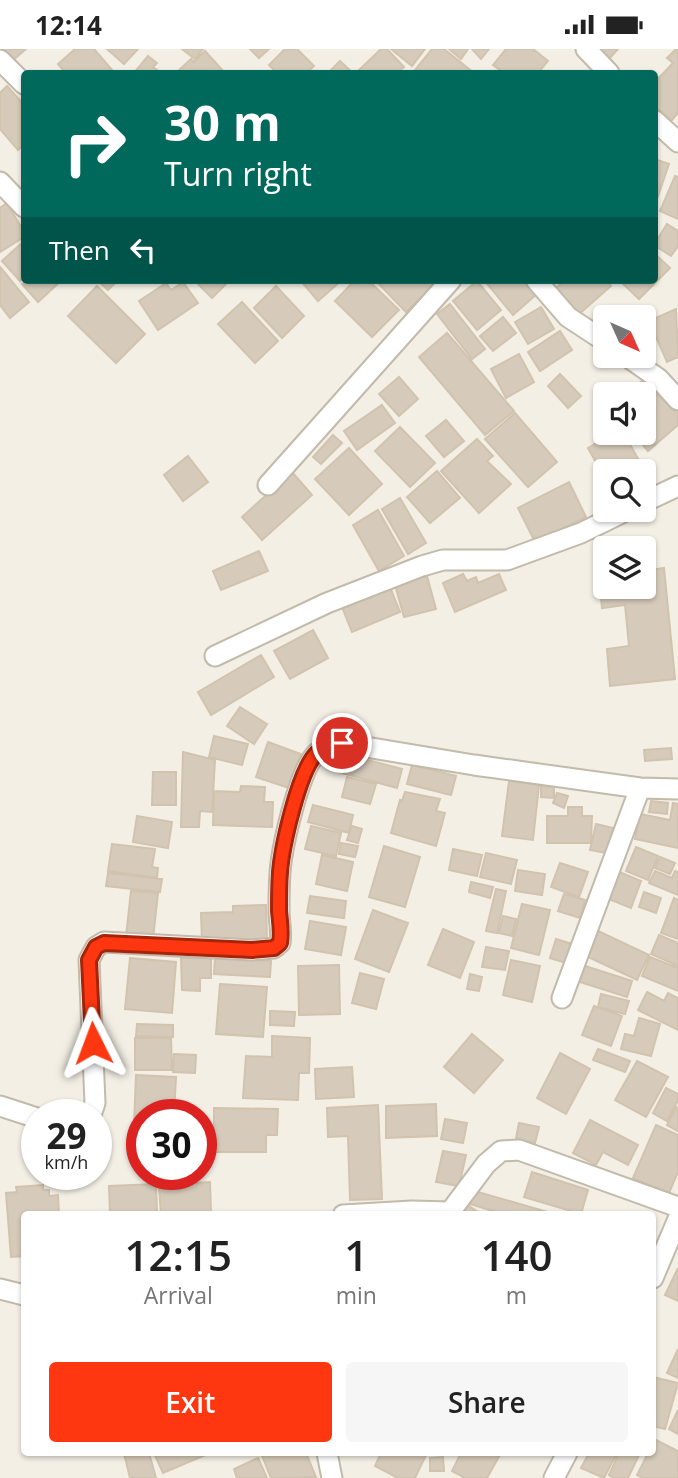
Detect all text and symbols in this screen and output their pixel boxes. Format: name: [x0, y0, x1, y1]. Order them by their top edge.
text: 12:14: [35, 7, 102, 43]
text: 30 m: [164, 89, 281, 155]
icon: right: [49, 98, 140, 189]
text: Turn right: [164, 152, 312, 195]
icon: left: [124, 231, 162, 269]
text: Then: [49, 232, 110, 268]
north arrow: [593, 305, 656, 367]
map controls: [593, 305, 656, 599]
button: sound: [593, 382, 656, 445]
button: search: [593, 459, 656, 522]
button: layers: [593, 536, 656, 599]
pin: [312, 713, 372, 773]
icon: arrive: [323, 724, 361, 762]
position arrow: [56, 1006, 130, 1080]
speed limit sign: 30: [126, 1099, 217, 1190]
text: 29: [46, 1112, 87, 1159]
text: km/h: [45, 1150, 88, 1174]
text: 12:15: [125, 1226, 232, 1283]
text: 1: [344, 1226, 368, 1283]
text: 140: [480, 1226, 552, 1283]
text: Arrival: [144, 1279, 213, 1311]
text: min: [336, 1279, 377, 1311]
text: m: [506, 1279, 527, 1311]
button: Exit: [49, 1362, 332, 1442]
button: Share: [346, 1362, 628, 1442]

